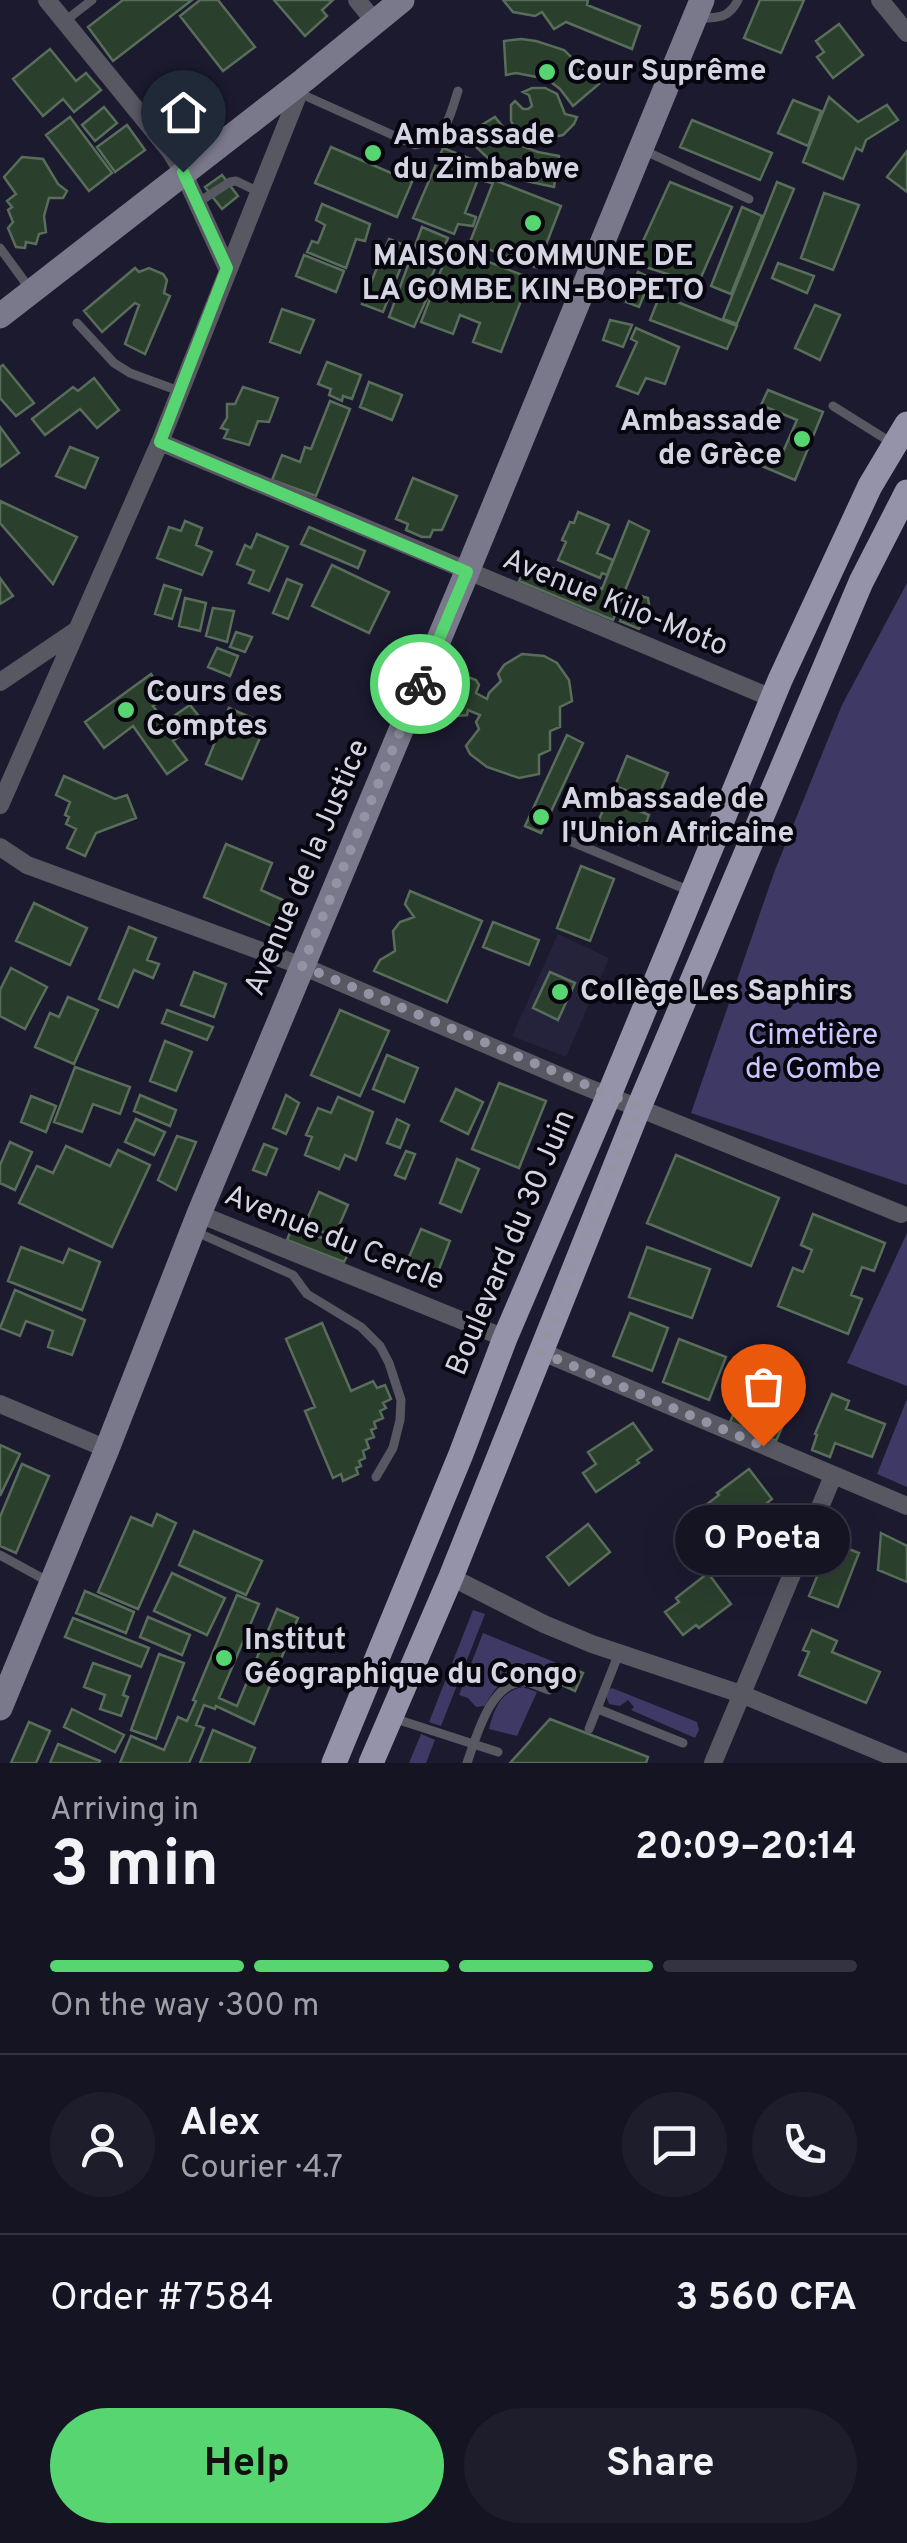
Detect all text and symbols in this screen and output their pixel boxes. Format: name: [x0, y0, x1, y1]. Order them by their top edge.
place label: Cour Suprême: [567, 54, 766, 91]
marker: Cour Suprême: [536, 61, 558, 83]
pin: [141, 70, 226, 173]
icon: home: [156, 85, 211, 140]
place label: Ambassade du Zimbabwe: [393, 118, 580, 189]
marker: Ambassade du Zimbabwe: [362, 142, 384, 164]
marker: MAISON COMMUNE DE LA GOMBE KIN-BOPETO: [522, 212, 544, 234]
place label: MAISON COMMUNE DE LA GOMBE KIN-BOPETO: [362, 239, 704, 310]
place label: Ambassade de Grèce: [620, 404, 782, 475]
marker: Ambassade de Grèce: [791, 428, 813, 450]
street label: Avenue Kilo-Moto: [497, 542, 733, 666]
courier: [370, 634, 470, 734]
icon: bike: [393, 657, 448, 712]
place label: Cours des Comptes: [146, 675, 283, 746]
marker: Cours des Comptes: [115, 699, 137, 721]
street label: Avenue de la Justice: [237, 734, 379, 1002]
place label: Ambassade de l'Union Africaine: [561, 782, 794, 853]
marker: Ambassade de l'Union Africaine: [530, 806, 552, 828]
place label: Collège Les Saphirs: [580, 974, 853, 1011]
marker: Collège Les Saphirs: [549, 981, 571, 1003]
park label: Cimetière de Gombe: [745, 1018, 881, 1089]
street label: Boulevard du 30 Juin: [439, 1104, 585, 1382]
street label: Avenue du Cercle: [219, 1178, 449, 1300]
pin: [721, 1344, 806, 1447]
icon: bag: [736, 1359, 791, 1414]
callout: O Poeta: [676, 1506, 850, 1576]
text: O Poeta: [704, 1520, 821, 1560]
place label: Institut Géographique du Congo: [244, 1623, 578, 1694]
marker: Institut Géographique du Congo: [213, 1647, 235, 1669]
text: Arriving in: [50, 1791, 199, 1831]
text: 20:09–20:14: [635, 1824, 857, 1873]
text: 3 min: [50, 1827, 219, 1909]
text: On the way · 300 m: [50, 1987, 319, 2027]
button: person: [50, 2092, 155, 2197]
button: chat: [622, 2092, 727, 2197]
button: phone: [752, 2092, 857, 2197]
text: Alex: [180, 2100, 260, 2149]
text: Courier · 4.7: [180, 2149, 343, 2189]
text: Order #7584: [50, 2275, 274, 2324]
text: 3 560 CFA: [676, 2275, 857, 2324]
button: Help: [50, 2408, 444, 2523]
button: Share: [464, 2408, 857, 2523]

